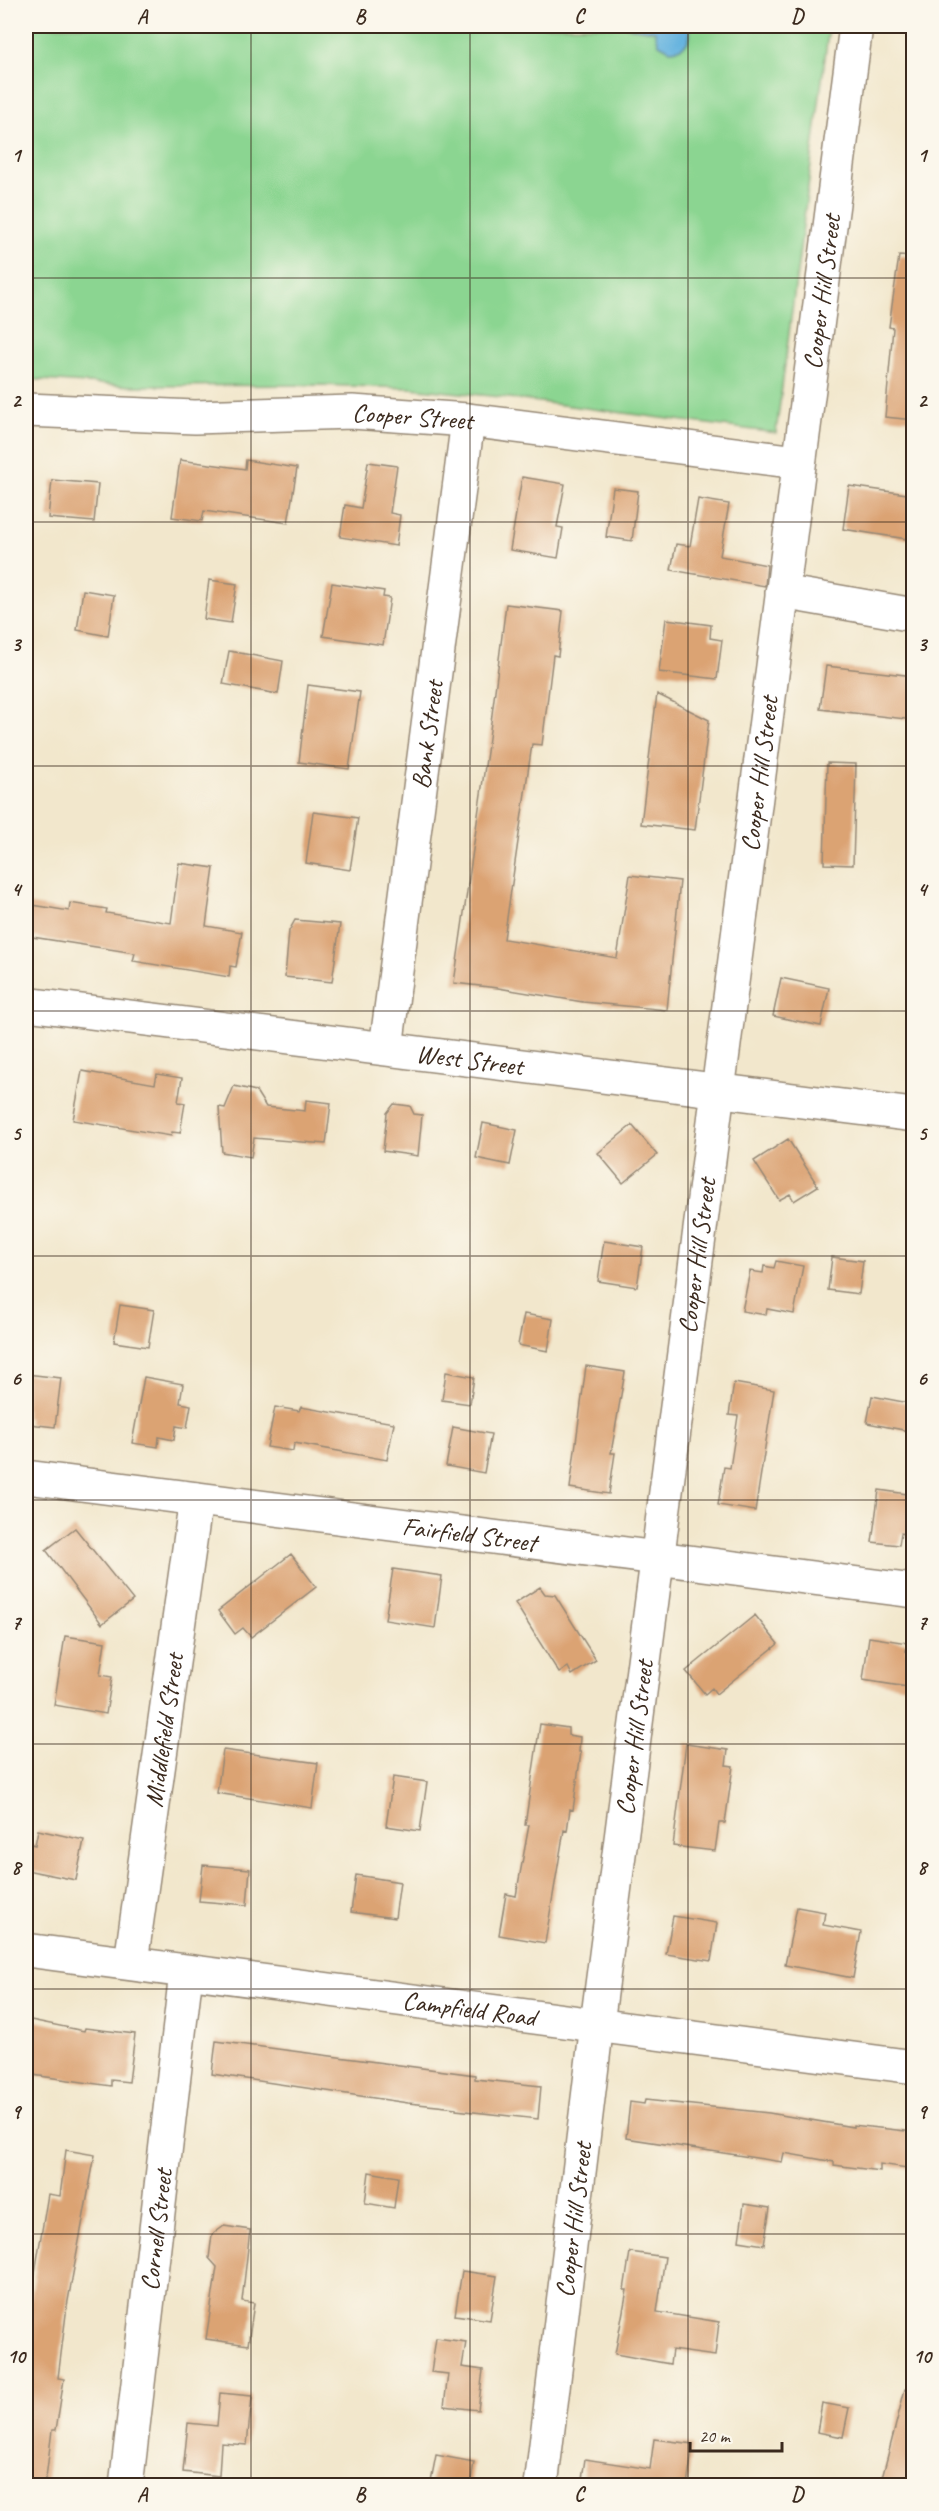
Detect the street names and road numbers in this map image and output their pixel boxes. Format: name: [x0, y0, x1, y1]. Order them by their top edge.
street label: Cooper Hill Street: [796, 210, 849, 371]
street label: Cooper Street: [351, 396, 477, 438]
street label: Bank Street: [404, 676, 451, 791]
street label: Cooper Hill Street: [733, 692, 786, 853]
street label: West Street: [414, 1037, 527, 1083]
street label: Cooper Hill Street: [671, 1174, 724, 1335]
street label: Fairfield Street: [400, 1509, 542, 1560]
street label: Middlefield Street: [137, 1649, 191, 1809]
street label: Cooper Hill Street: [608, 1656, 661, 1817]
street label: Campfield Road: [401, 1984, 541, 2034]
street label: Cooper Hill Street: [548, 2138, 600, 2299]
street label: Cornell Street: [133, 2165, 180, 2292]

